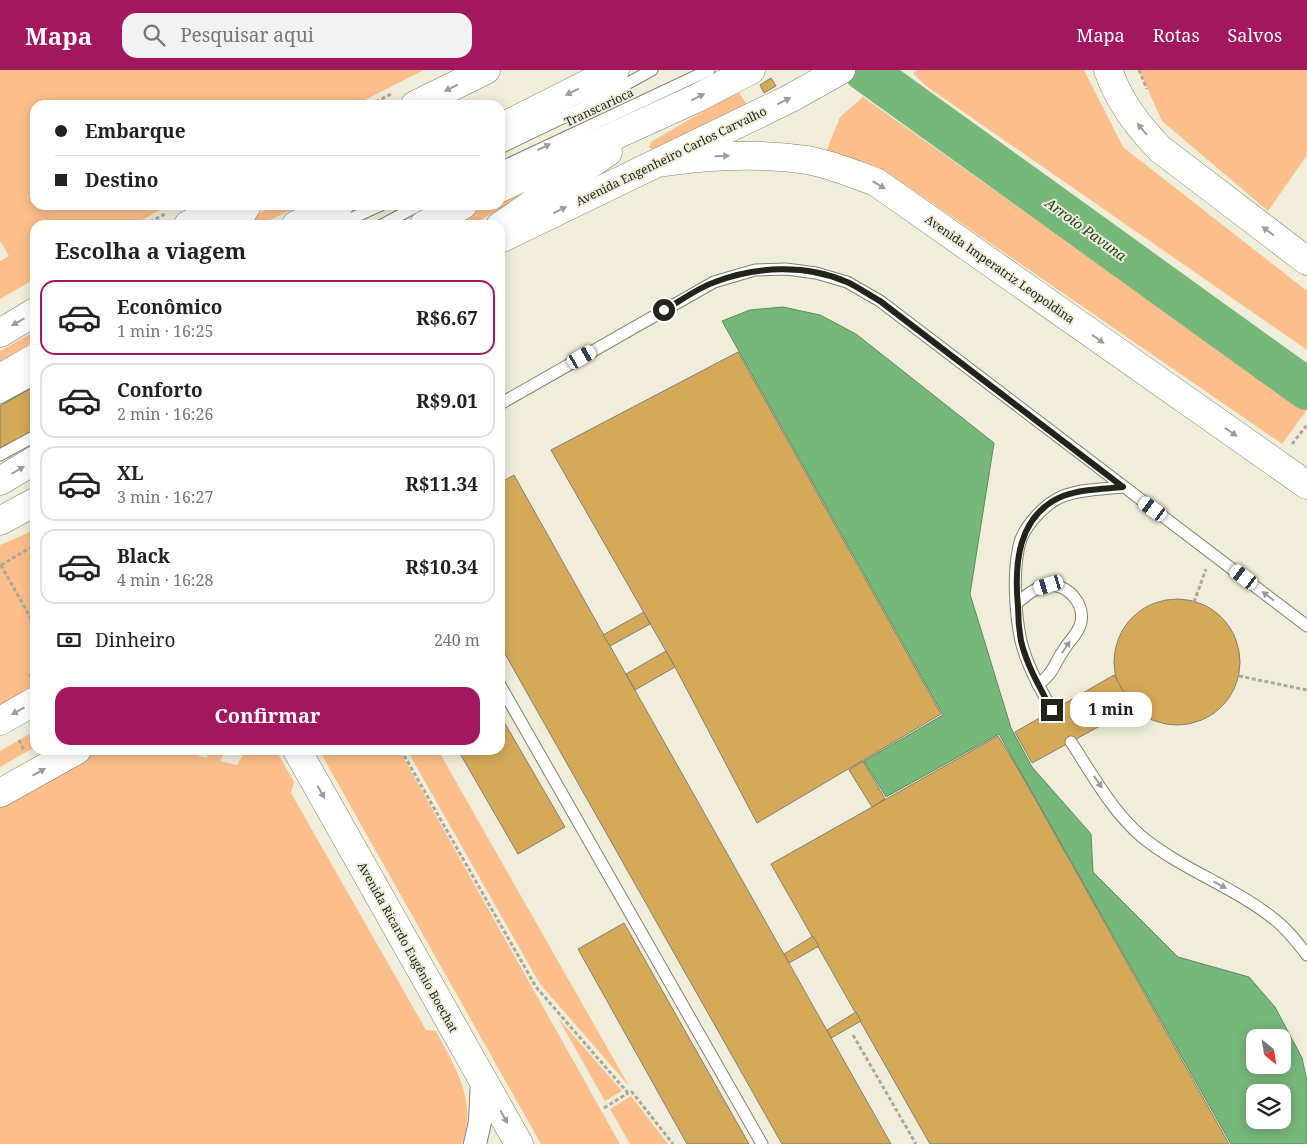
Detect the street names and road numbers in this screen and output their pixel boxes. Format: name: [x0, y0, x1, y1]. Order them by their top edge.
street label: Transcarioca: [562, 83, 637, 130]
street label: Avenida Engenheiro Carlos Carvalho: [573, 102, 769, 210]
street label: Avenida Imperatriz Leopoldina: [922, 211, 1078, 327]
street label: Avenida Ricardo Eugênio Boechat: [354, 859, 462, 1035]

